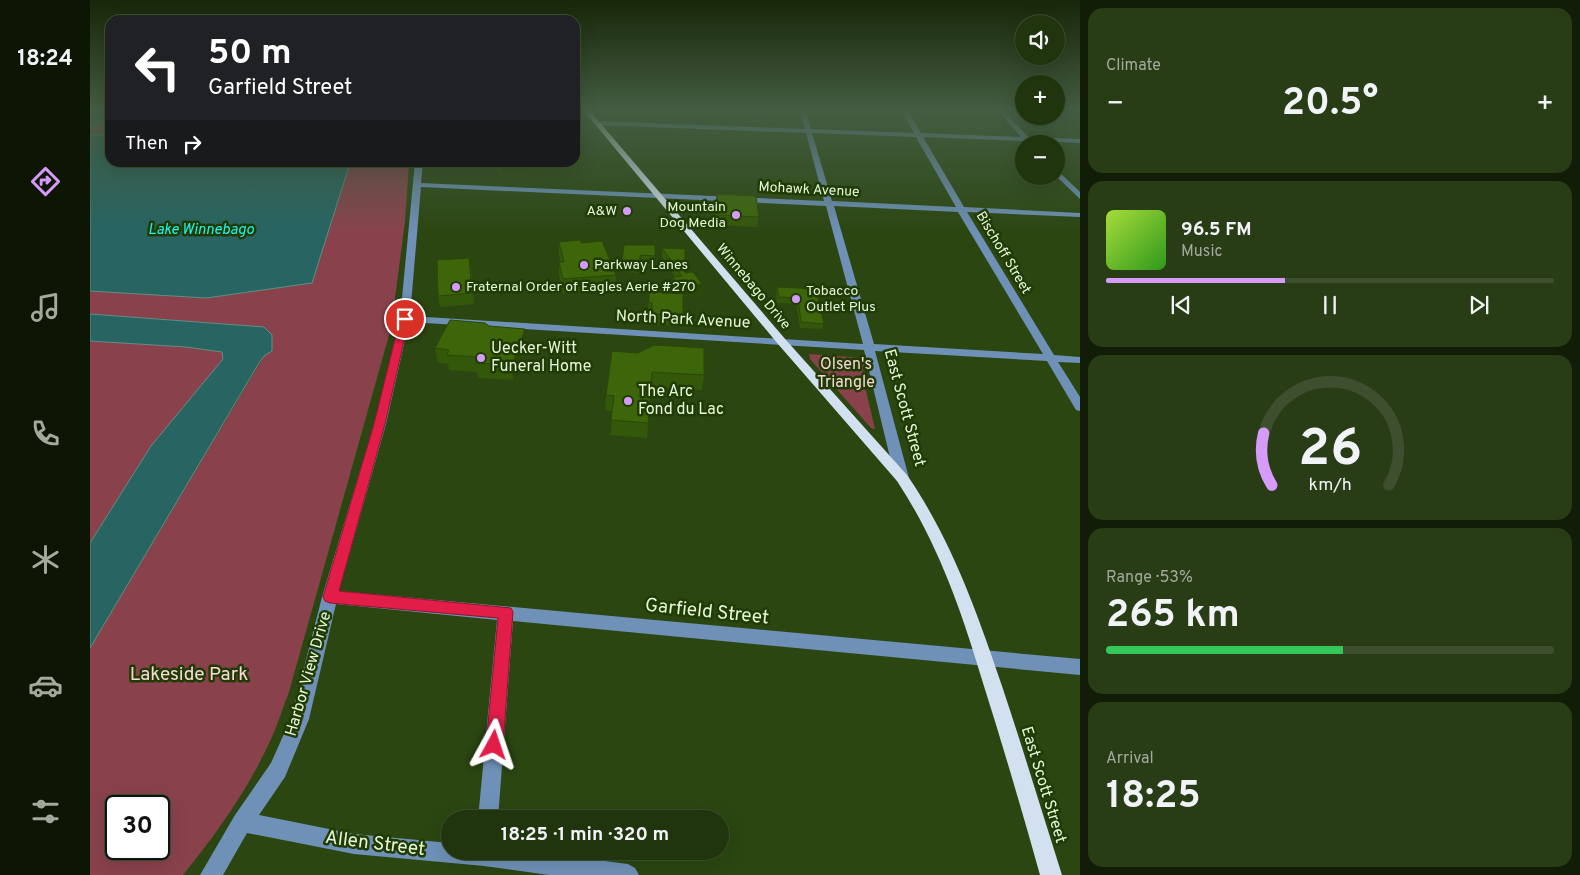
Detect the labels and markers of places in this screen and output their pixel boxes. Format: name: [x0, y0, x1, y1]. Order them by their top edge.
place label: Mountain Dog Media: [660, 199, 726, 232]
place label: A&W: [586, 203, 617, 220]
marker: A&W: [621, 205, 633, 217]
marker: Mountain Dog Media: [730, 209, 742, 221]
place label: Parkway Lanes: [594, 257, 688, 274]
marker: Parkway Lanes: [578, 259, 590, 271]
place label: Fraternal Order of Eagles Aerie #270: [466, 279, 696, 296]
marker: Fraternal Order of Eagles Aerie #270: [450, 281, 462, 293]
place label: Tobacco Outlet Plus: [806, 283, 876, 316]
marker: Tobacco Outlet Plus: [790, 293, 802, 305]
pin: [384, 298, 426, 340]
place label: Uecker-Witt Funeral Home: [491, 339, 591, 377]
marker: Uecker-Witt Funeral Home: [475, 352, 487, 364]
place label: The Arc Fond du Lac: [638, 382, 724, 420]
marker: The Arc Fond du Lac: [622, 395, 634, 407]

